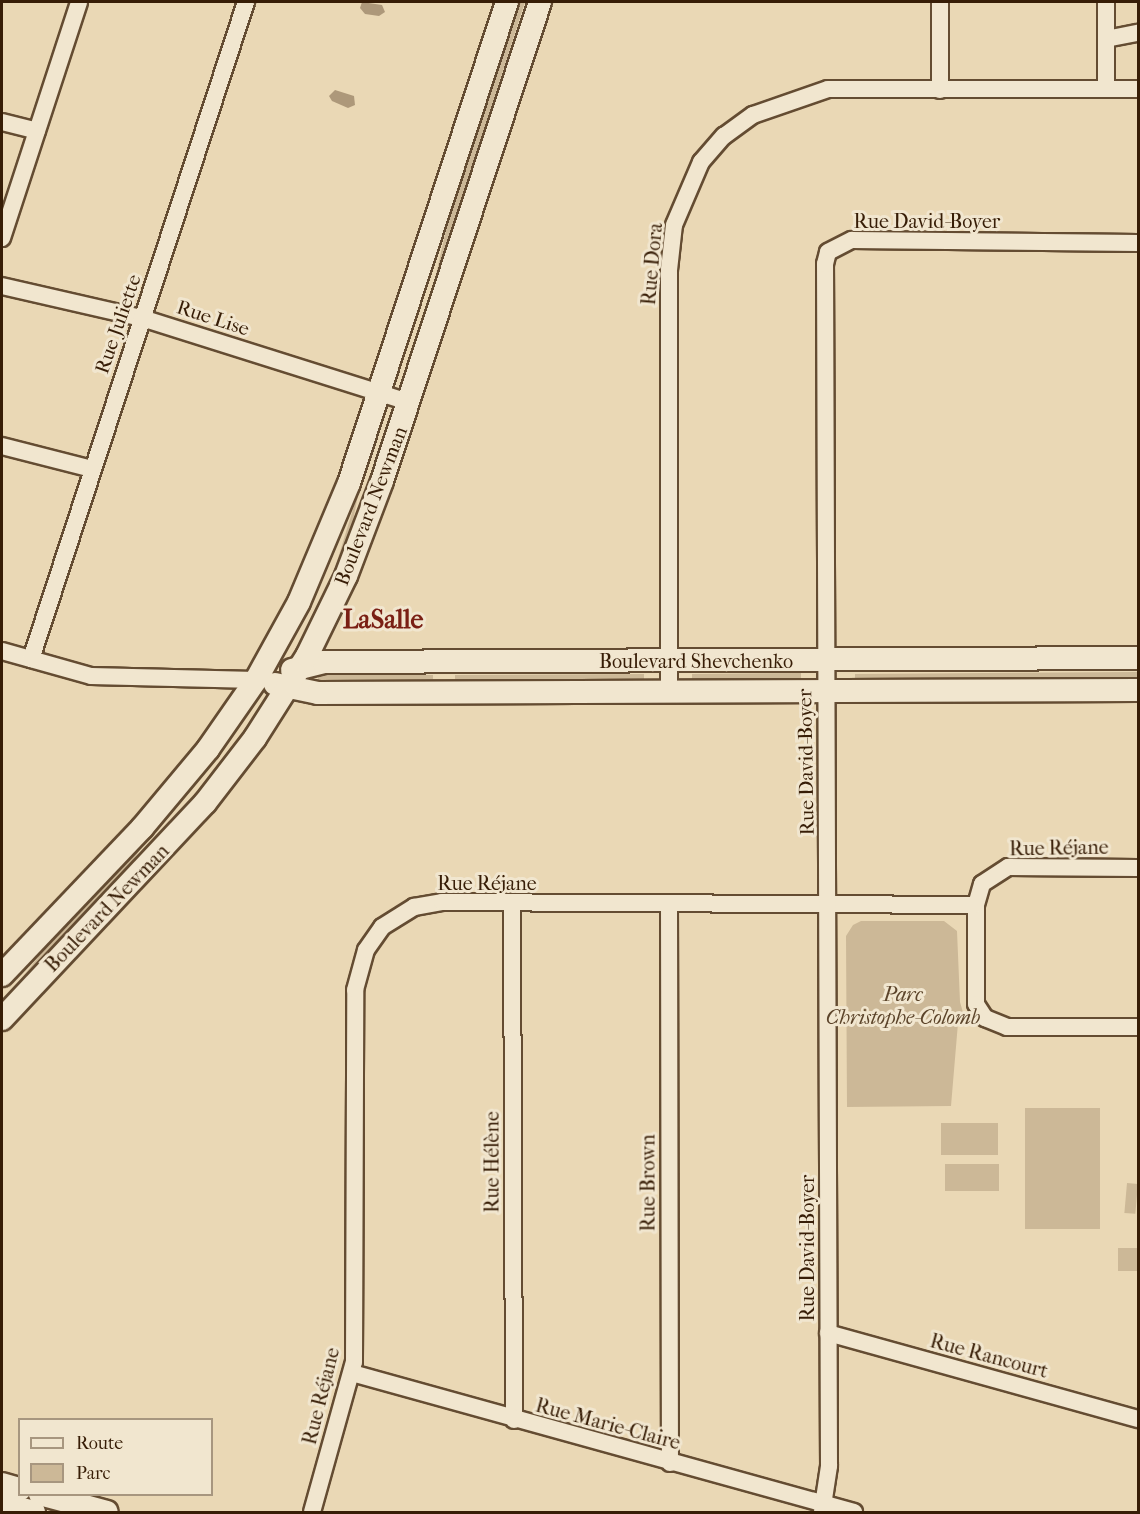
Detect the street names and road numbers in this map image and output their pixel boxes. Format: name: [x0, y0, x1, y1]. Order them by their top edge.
street label: Rue David-Boyer: [854, 209, 1000, 233]
street label: Rue Dora: [636, 222, 668, 306]
street label: Rue Juliette: [90, 271, 146, 377]
street label: Rue Lise: [174, 295, 252, 341]
street label: Boulevard Newman: [330, 423, 412, 589]
street label: Boulevard Shevchenko: [599, 649, 793, 673]
street label: Rue David-Boyer: [793, 688, 819, 836]
street label: Rue Réjane: [1009, 835, 1109, 861]
street label: Boulevard Newman: [40, 839, 174, 977]
street label: Rue Réjane: [437, 871, 537, 895]
street label: Rue Hélène: [480, 1111, 504, 1213]
street label: Rue Brown: [636, 1134, 660, 1232]
street label: Rue David-Boyer: [795, 1175, 819, 1321]
street label: Rue Rancourt: [927, 1329, 1051, 1383]
street label: Rue Réjane: [297, 1345, 345, 1447]
street label: Rue Marie-Claire: [533, 1393, 683, 1455]

